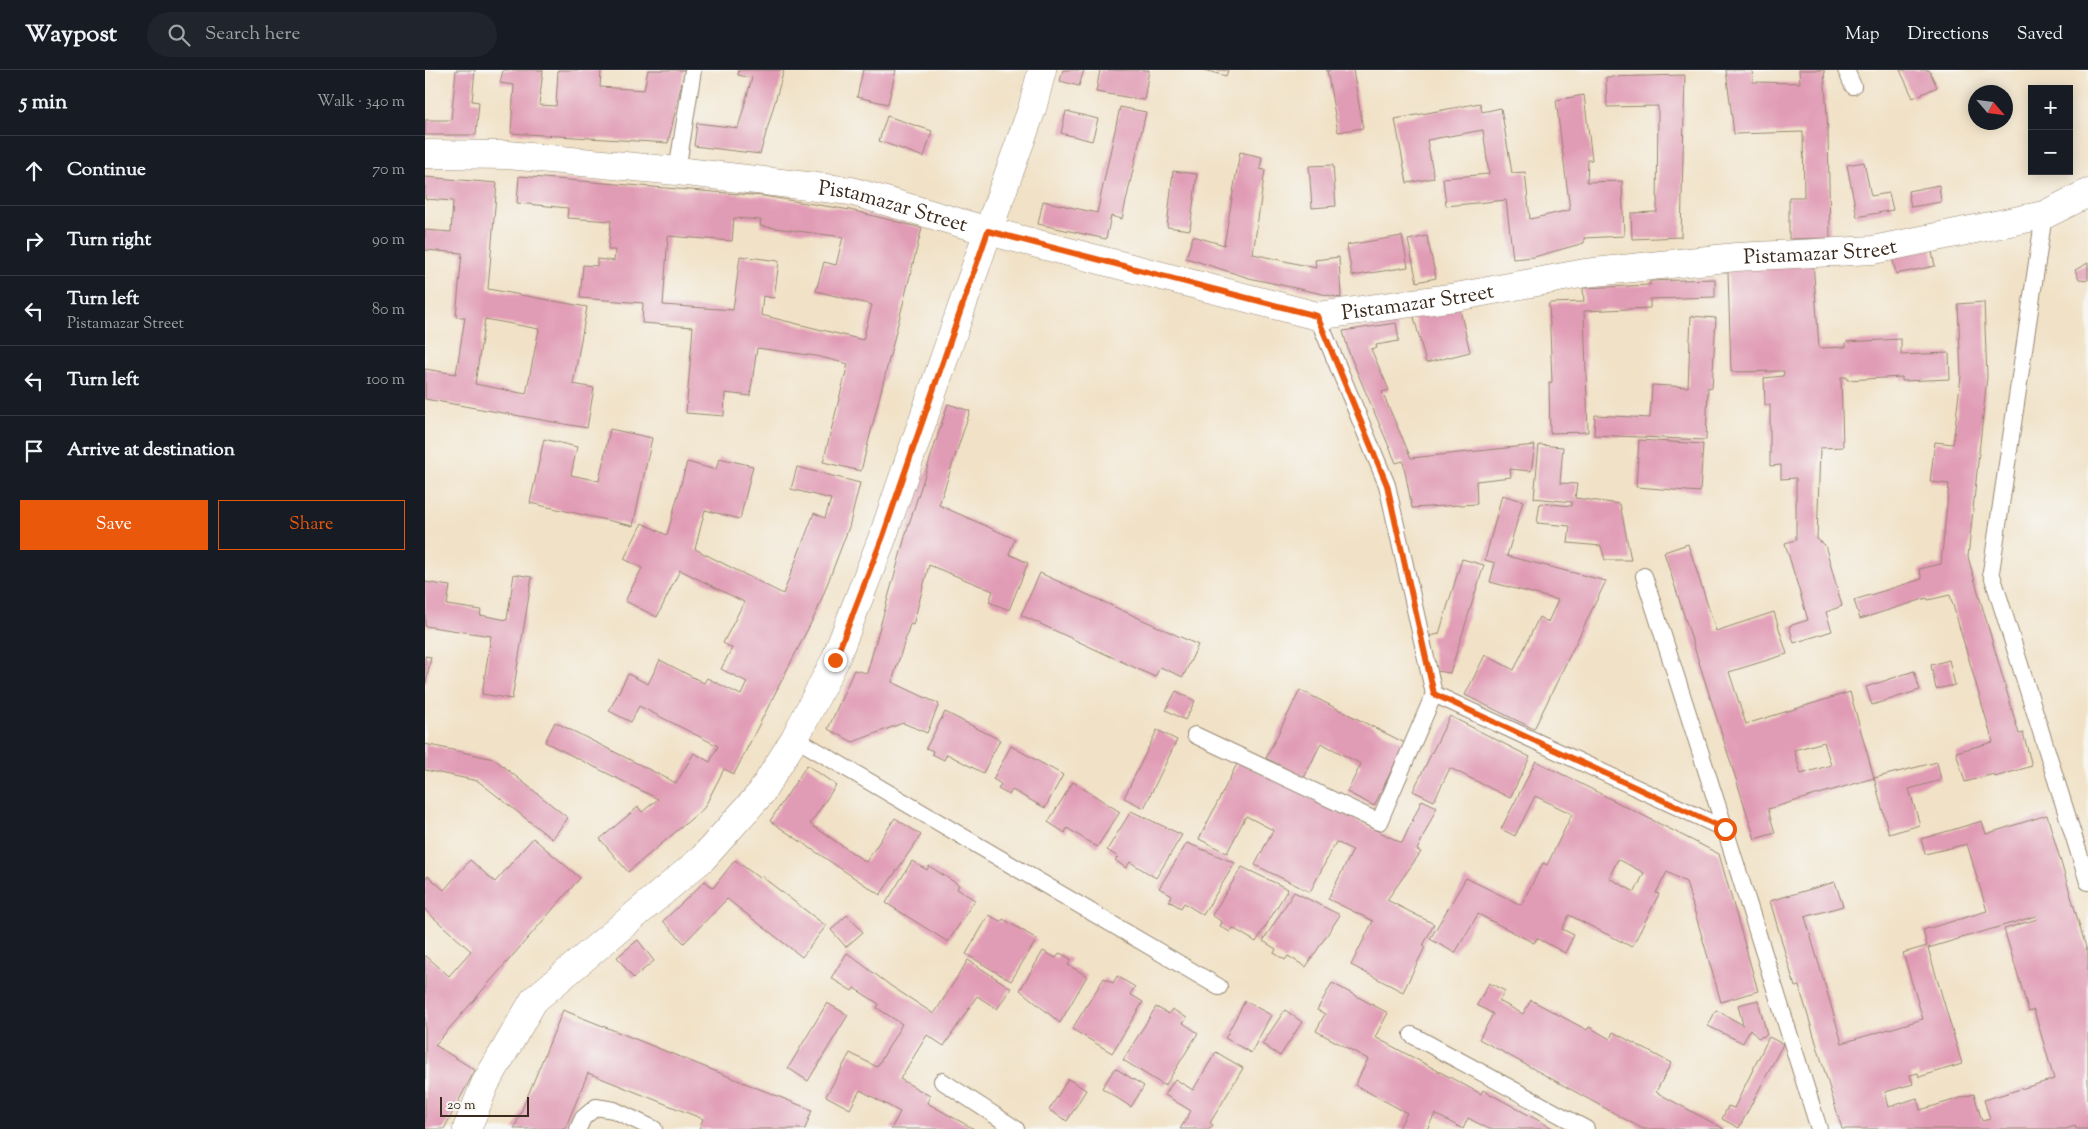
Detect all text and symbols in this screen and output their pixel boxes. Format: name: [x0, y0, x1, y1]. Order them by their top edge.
search box: [147, 12, 497, 57]
text: Waypost: [25, 18, 117, 52]
icon: search: [165, 21, 193, 49]
text: Search here: [205, 21, 300, 48]
text: Map: [1845, 22, 1880, 48]
text: Directions: [1908, 22, 1989, 48]
text: Saved: [2017, 22, 2063, 48]
north arrow: [1968, 85, 2013, 130]
map controls: [2028, 85, 2073, 175]
button: +: [2028, 85, 2073, 130]
text: 5 min: [20, 88, 67, 118]
text: Walk · 340 m: [317, 91, 405, 114]
button: −: [2028, 130, 2073, 175]
icon: ahead: [20, 157, 48, 185]
text: Continue: [67, 157, 146, 184]
text: 70 m: [372, 159, 405, 182]
street label: Pistamazar Street: [817, 174, 971, 241]
icon: right: [20, 227, 48, 255]
text: Turn right: [67, 227, 151, 254]
text: 90 m: [372, 229, 405, 252]
street label: Pistamazar Street: [1743, 232, 1900, 274]
street label: Pistamazar Street: [1340, 277, 1497, 329]
text: Turn left: [67, 286, 139, 313]
icon: left: [20, 297, 48, 325]
text: 80 m: [372, 299, 405, 322]
text: Pistamazar Street: [67, 313, 184, 336]
icon: left: [20, 367, 48, 395]
text: Turn left: [67, 367, 139, 394]
text: 100 m: [366, 369, 405, 392]
icon: arrive: [20, 437, 48, 465]
text: Arrive at destination: [67, 437, 235, 464]
button: Save: [20, 500, 208, 550]
button: Share: [218, 500, 405, 550]
route end: [824, 649, 847, 672]
route start: [1714, 818, 1737, 841]
scale bar: [440, 1094, 529, 1117]
text: 20 m: [447, 1096, 476, 1116]

